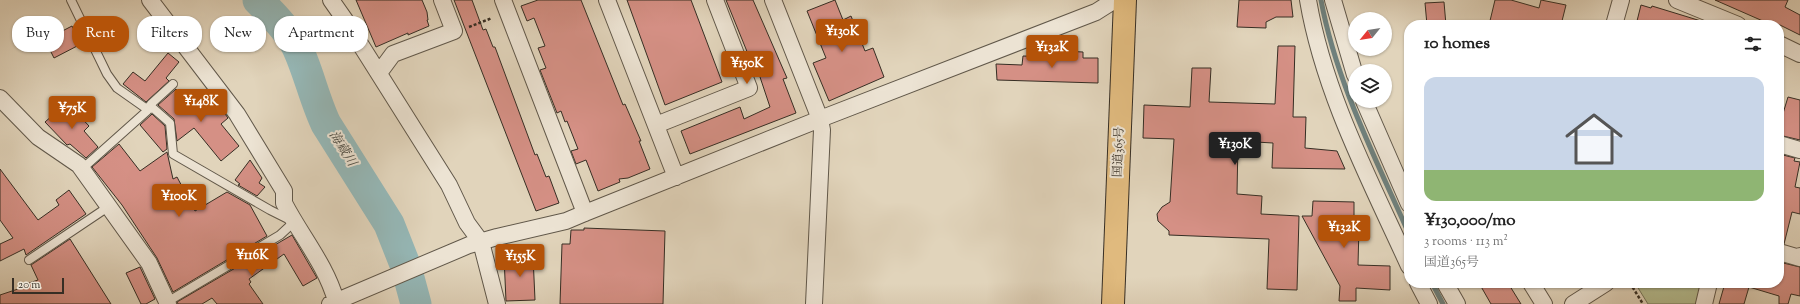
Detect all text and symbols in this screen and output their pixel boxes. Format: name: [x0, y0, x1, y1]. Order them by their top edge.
north arrow: [1348, 12, 1392, 56]
map controls: [1348, 12, 1392, 108]
chip: Buy: [12, 16, 64, 52]
chip: Rent: [72, 16, 129, 52]
chip: Filters: [137, 16, 202, 52]
chip: New: [210, 16, 266, 52]
chip: Apartment: [274, 16, 368, 52]
pin: ¥130K: [814, 19, 870, 53]
text: ¥130K: [825, 23, 859, 41]
text: 10 homes: [1424, 32, 1490, 56]
icon: filters: [1742, 33, 1764, 55]
pin: ¥132K: [1024, 35, 1080, 69]
text: ¥132K: [1035, 39, 1069, 57]
pin: ¥150K: [719, 51, 775, 85]
text: ¥150K: [730, 55, 764, 73]
button: layers: [1348, 64, 1392, 108]
pin: ¥148K: [173, 89, 229, 123]
text: ¥148K: [183, 93, 219, 111]
pin: ¥75K: [48, 96, 96, 130]
text: ¥75K: [58, 100, 86, 118]
icon: home: [1558, 103, 1630, 175]
street label: 国道365号: [1109, 126, 1129, 178]
water label: 海蔵川: [324, 128, 361, 172]
pin: ¥130K: [1207, 132, 1263, 166]
text: ¥130K: [1218, 136, 1252, 154]
pin: ¥100K: [151, 184, 207, 218]
text: ¥100K: [161, 188, 197, 206]
text: ¥130,000/mo: [1424, 209, 1515, 233]
pin: ¥132K: [1316, 215, 1372, 249]
text: ¥132K: [1327, 219, 1361, 237]
text: 3 rooms · 113 m²: [1424, 233, 1508, 251]
pin: ¥116K: [224, 243, 280, 277]
pin: ¥155K: [492, 244, 548, 278]
text: ¥116K: [235, 247, 269, 265]
text: ¥155K: [504, 248, 536, 266]
text: 国道365号: [1424, 254, 1479, 272]
scale bar: [12, 276, 64, 295]
text: 20 m: [18, 277, 40, 293]

